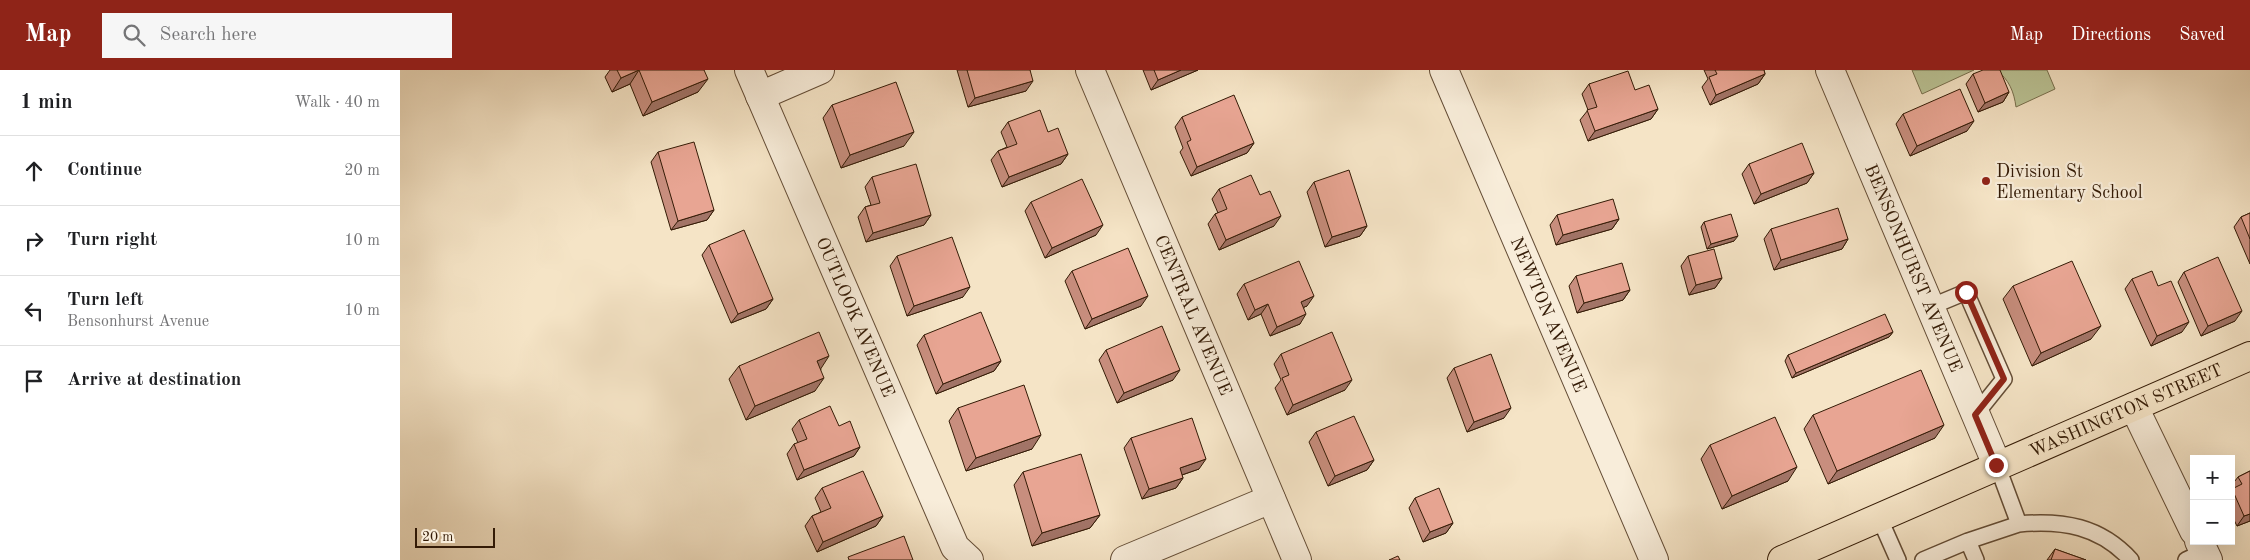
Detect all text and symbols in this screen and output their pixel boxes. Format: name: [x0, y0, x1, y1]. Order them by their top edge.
search box: [102, 13, 452, 58]
icon: search: [120, 21, 148, 49]
text: Map: [25, 23, 72, 47]
text: Search here: [160, 26, 257, 45]
text: Map: [2010, 26, 2043, 44]
text: Directions: [2071, 26, 2151, 44]
text: Saved: [2179, 26, 2225, 44]
text: 1 min: [20, 92, 73, 113]
text: Walk · 40 m: [294, 95, 380, 111]
icon: ahead: [20, 157, 48, 185]
text: Continue: [67, 161, 142, 180]
street label: BENSONHURST AVENUE: [1861, 162, 1965, 375]
text: 20 m: [344, 163, 380, 179]
place label: Division St Elementary School: [1996, 163, 2143, 202]
marker: Division St Elementary School: [1980, 175, 1992, 187]
icon: right: [20, 227, 48, 255]
text: Turn right: [67, 231, 157, 250]
street label: CENTRAL AVENUE: [1151, 232, 1234, 398]
text: 10 m: [344, 233, 380, 249]
street label: NEWTON AVENUE: [1507, 234, 1589, 395]
street label: OUTLOOK AVENUE: [812, 235, 897, 400]
route start: [1955, 281, 1978, 304]
text: Turn left: [67, 291, 144, 310]
icon: left: [20, 297, 48, 325]
text: 10 m: [344, 303, 380, 319]
text: Bensonhurst Avenue: [67, 314, 209, 330]
street label: WASHINGTON STREET: [2027, 361, 2225, 461]
icon: arrive: [20, 367, 48, 395]
text: Arrive at destination: [67, 371, 241, 390]
route end: [1985, 454, 2008, 477]
map controls: [2190, 455, 2235, 545]
button: +: [2190, 455, 2235, 500]
button: −: [2190, 500, 2235, 545]
scale bar: [415, 525, 495, 548]
text: 20 m: [422, 530, 453, 544]

